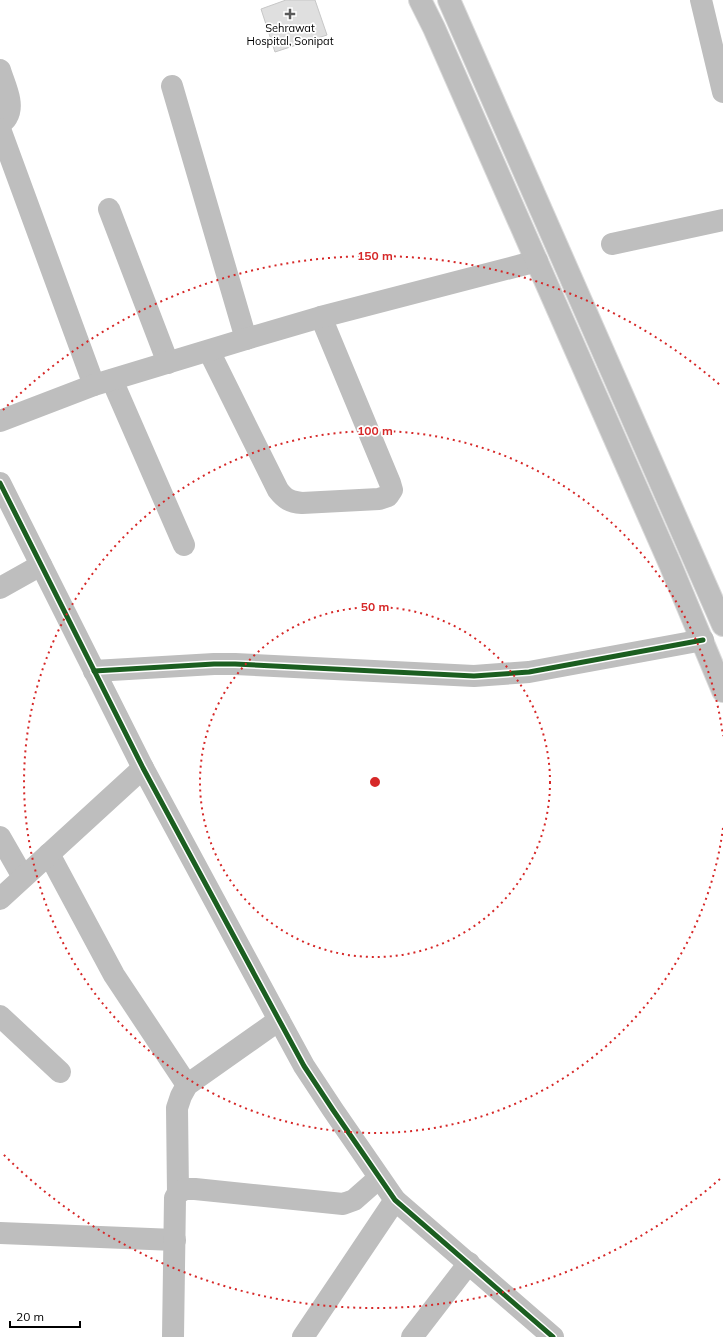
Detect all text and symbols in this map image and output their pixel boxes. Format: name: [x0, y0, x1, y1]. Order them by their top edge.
marker: Sehrawat Hospital, Sonipat: [284, 8, 296, 20]
place label: Sehrawat Hospital, Sonipat: [246, 21, 334, 48]
text: 150 m: [357, 248, 393, 263]
text: 100 m: [357, 423, 393, 438]
text: 50 m: [361, 599, 389, 614]
centre of rings: [368, 775, 382, 789]
scale bar: [10, 1303, 80, 1329]
text: 20 m: [16, 1309, 44, 1324]

